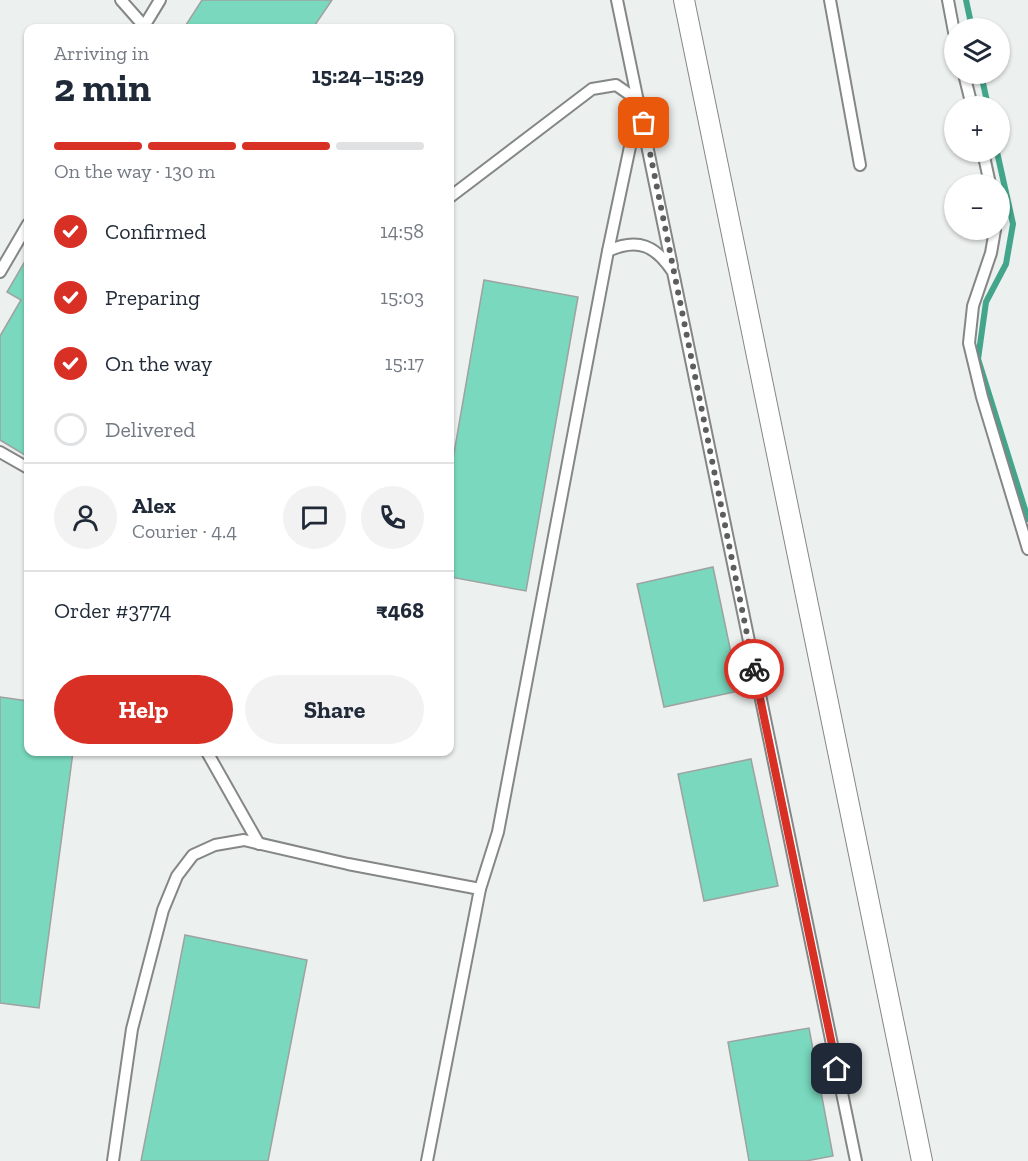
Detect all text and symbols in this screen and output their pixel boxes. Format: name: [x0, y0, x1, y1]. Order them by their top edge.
map controls: [944, 18, 1010, 240]
button: layers: [944, 18, 1010, 84]
text: Arriving in: [54, 41, 149, 65]
text: 15:24–15:29: [312, 62, 424, 89]
text: 2 min: [54, 64, 151, 111]
button: +: [944, 96, 1010, 162]
pin: [618, 97, 669, 148]
icon: bag: [627, 106, 660, 139]
text: On the way · 130 m: [54, 159, 215, 183]
button: −: [944, 174, 1010, 240]
icon: check: [54, 215, 87, 248]
text: Confirmed: [105, 218, 206, 245]
text: 14:58: [380, 219, 424, 243]
icon: check: [54, 281, 87, 314]
text: Preparing: [105, 284, 200, 311]
text: 15:03: [380, 285, 424, 309]
icon: check: [54, 347, 87, 380]
text: On the way: [105, 350, 212, 377]
text: 15:17: [385, 351, 424, 375]
text: Delivered: [105, 416, 195, 443]
button: person: [54, 486, 117, 549]
button: chat: [283, 486, 346, 549]
button: phone: [361, 486, 424, 549]
text: Alex: [132, 492, 176, 519]
text: Courier · 4.4: [132, 519, 237, 543]
text: Order #3774: [54, 597, 171, 624]
text: ₹468: [376, 597, 424, 624]
courier: [724, 639, 784, 699]
icon: bike: [738, 653, 771, 686]
button: Help: [54, 675, 233, 744]
button: Share: [245, 675, 424, 744]
pin: [811, 1043, 862, 1094]
icon: home: [820, 1052, 853, 1085]

